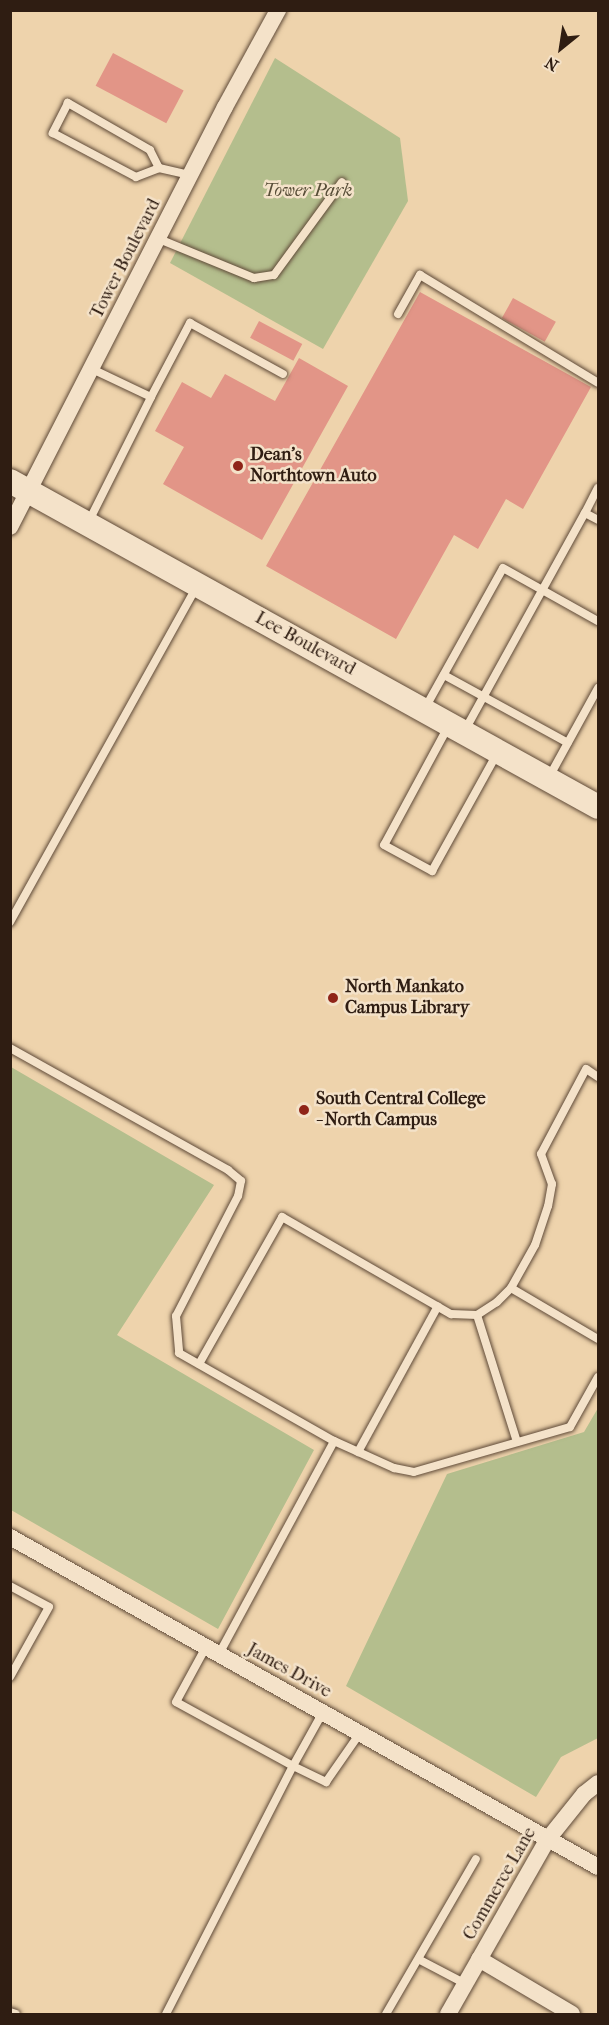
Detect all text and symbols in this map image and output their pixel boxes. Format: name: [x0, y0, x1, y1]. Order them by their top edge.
north arrow: [531, 18, 591, 78]
text: N: [542, 53, 562, 75]
park label: Tower Park: [263, 180, 353, 202]
street label: Tower Boulevard: [87, 196, 165, 322]
place label: Dean's Northtown Auto: [250, 445, 377, 488]
marker: Dean's Northtown Auto: [231, 459, 245, 473]
street label: Lee Boulevard: [251, 608, 359, 680]
place label: North Mankato Campus Library: [345, 977, 469, 1020]
marker: North Mankato Campus Library: [326, 991, 340, 1005]
place label: South Central College - North Campus: [316, 1089, 486, 1132]
marker: South Central College - North Campus: [297, 1103, 311, 1117]
street label: James Drive: [243, 1639, 335, 1703]
street label: Commerce Lane: [459, 1824, 541, 1944]

